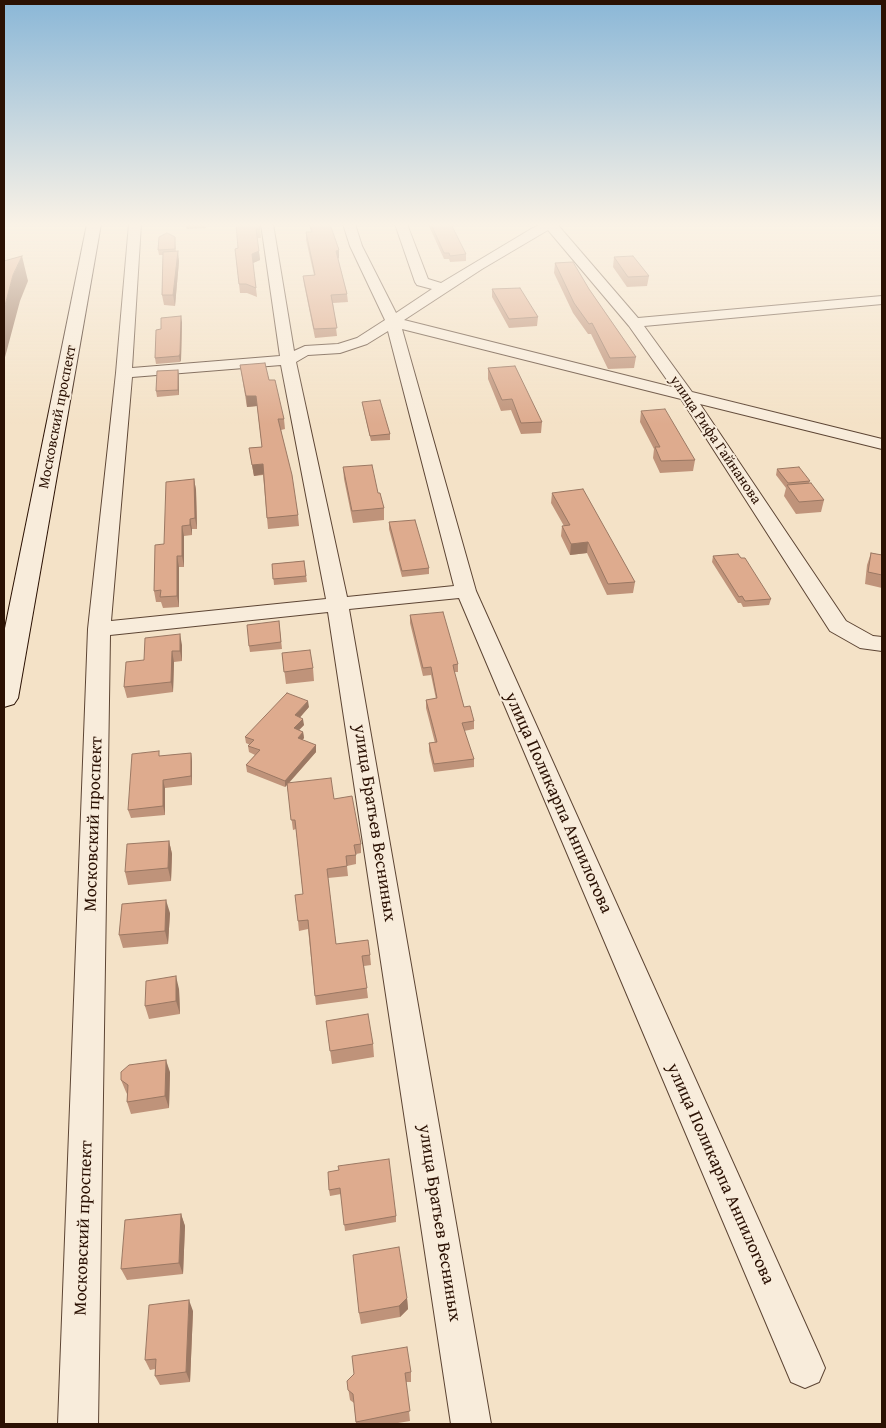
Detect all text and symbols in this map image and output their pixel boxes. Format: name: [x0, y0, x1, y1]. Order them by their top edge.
street label: Московский проспект: [35, 344, 81, 490]
street label: улица Рифа Гайнанова: [665, 372, 765, 508]
street label: улица Поликарпа Анпилогова: [499, 689, 617, 917]
street label: улица Братьев Весниных: [348, 723, 400, 923]
street label: Московский проспект: [80, 736, 108, 912]
street label: улица Поликарпа Анпилогова: [661, 1060, 779, 1288]
street label: улица Братьев Весниных: [413, 1123, 465, 1323]
street label: Московский проспект: [70, 1140, 98, 1316]

